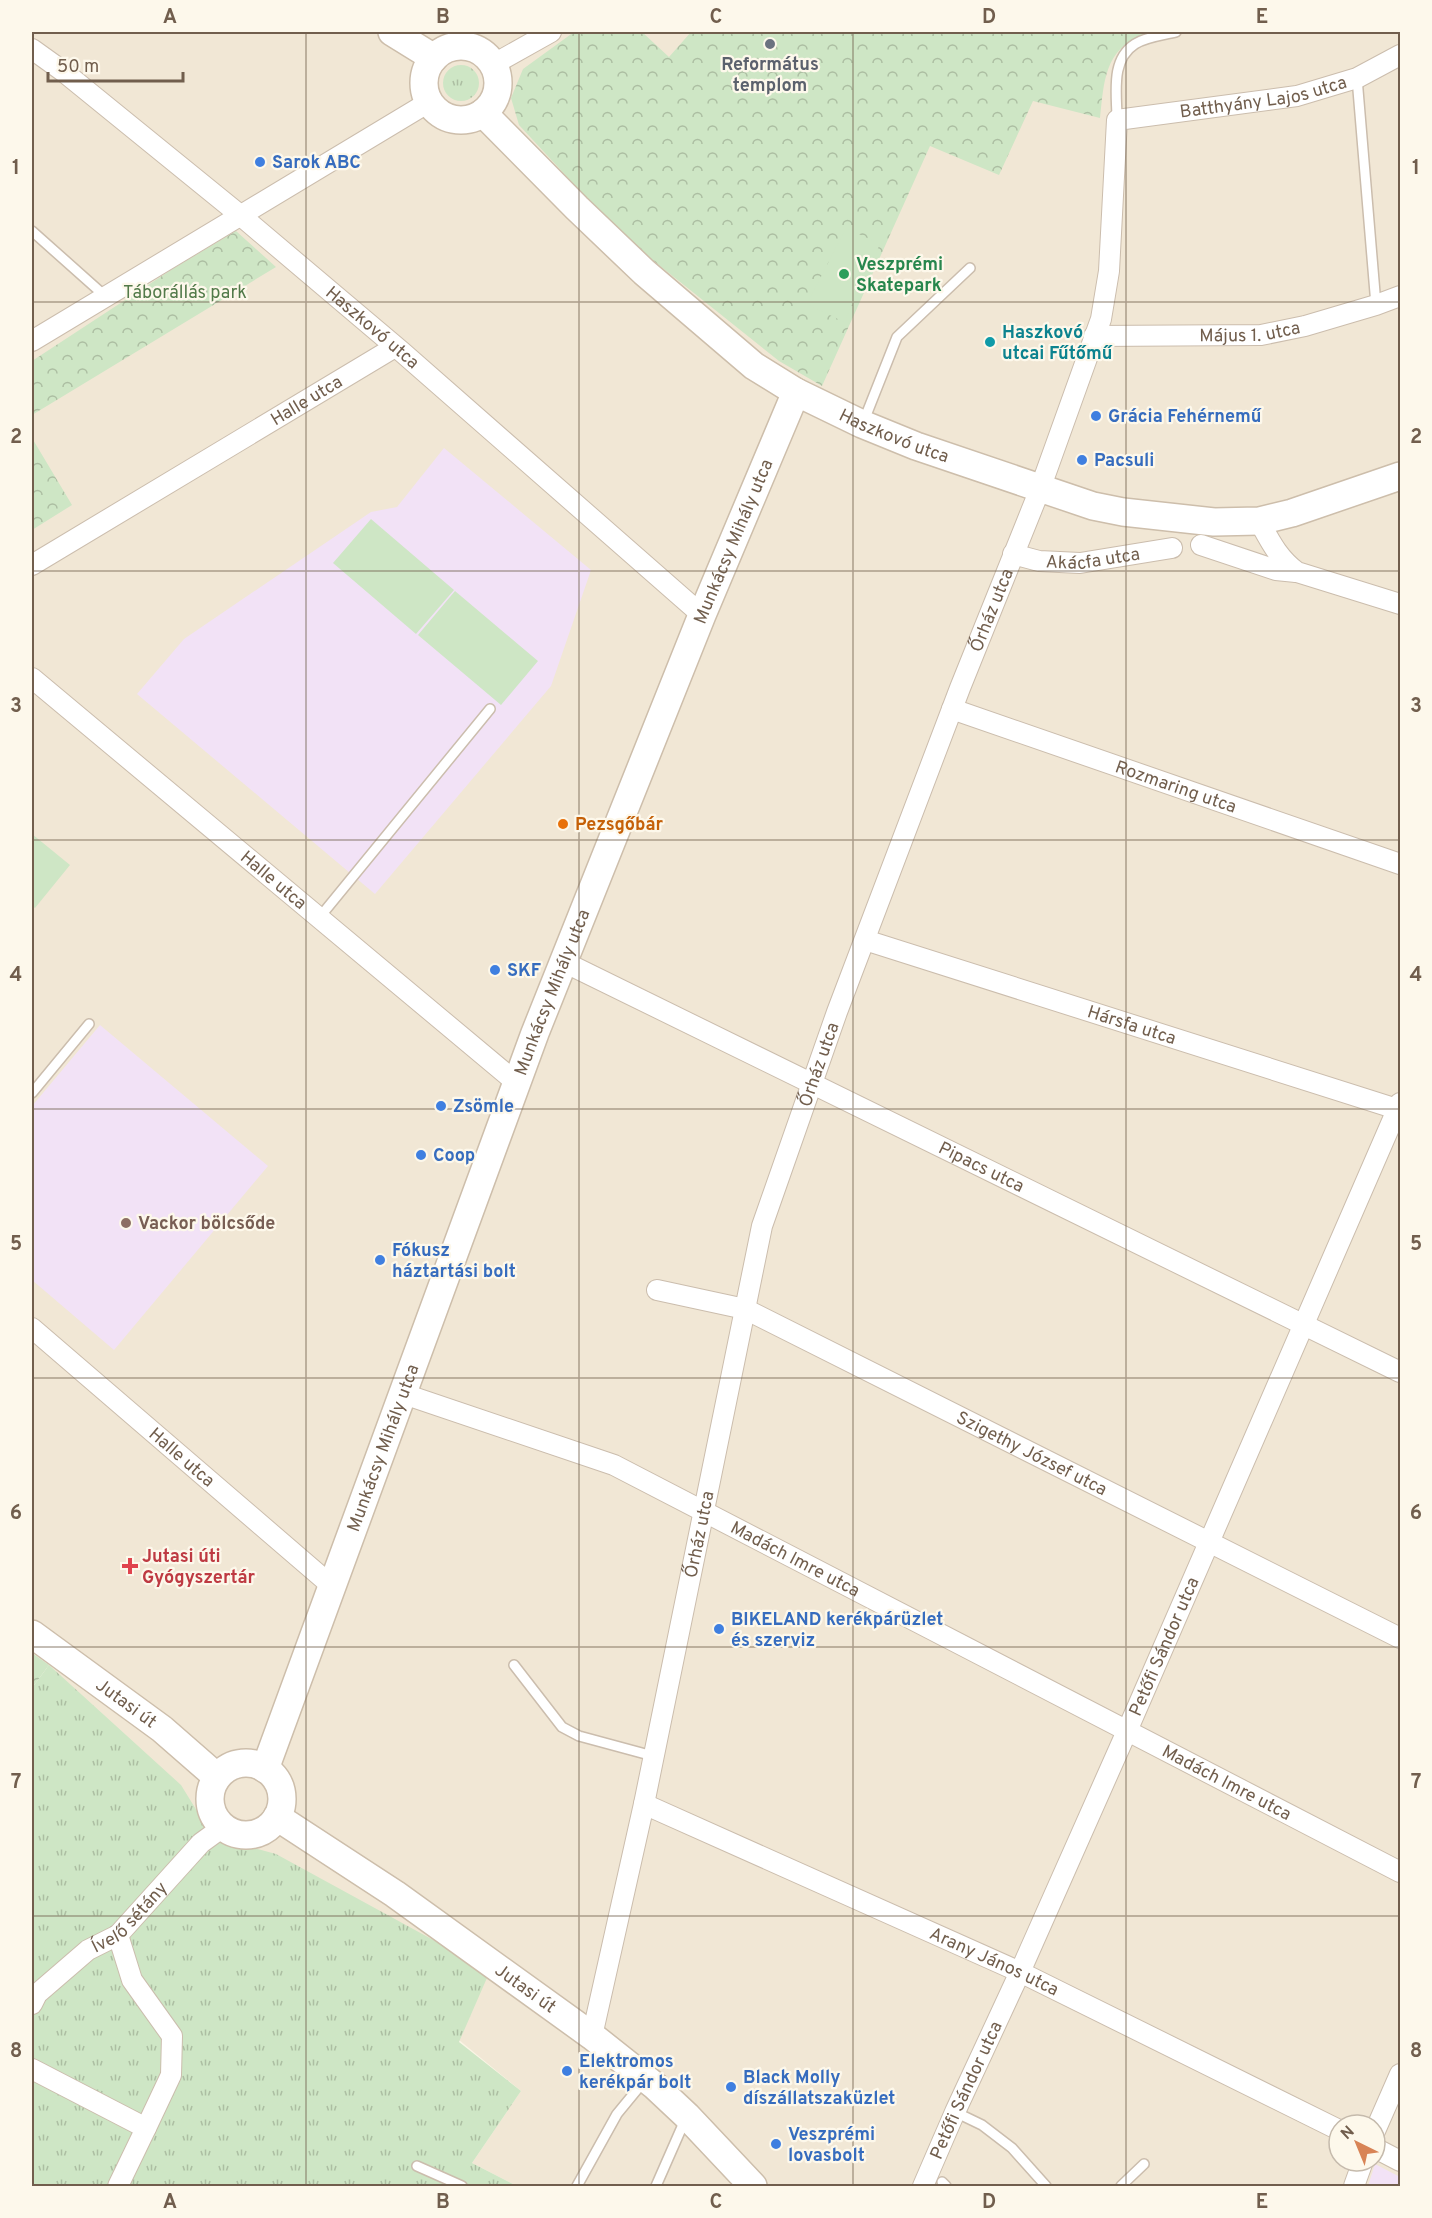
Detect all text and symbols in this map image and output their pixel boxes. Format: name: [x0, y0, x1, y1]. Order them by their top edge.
text: A: [163, 5, 177, 31]
text: B: [436, 5, 450, 31]
text: C: [710, 5, 722, 31]
text: D: [982, 5, 996, 31]
text: E: [1256, 5, 1268, 31]
marker: Református templom: [763, 37, 777, 51]
scale bar: [48, 45, 183, 83]
place label: Református templom: [721, 54, 819, 98]
text: 50 m: [57, 56, 99, 79]
street label: Batthyány Lajos utca: [1178, 72, 1350, 125]
place label: Sarok ABC: [272, 152, 361, 175]
marker: Sarok ABC: [253, 155, 267, 169]
text: 1: [12, 156, 20, 182]
text: 1: [1412, 156, 1420, 182]
place label: Veszprémi Skatepark: [856, 254, 943, 298]
marker: Veszprémi Skatepark: [837, 267, 851, 281]
park label: Táborállás park: [123, 282, 247, 305]
street label: Haszkovó utca: [320, 282, 424, 375]
street label: Május 1. utca: [1199, 317, 1302, 348]
place label: Haszkovó utcai Fűtőmű: [1002, 322, 1113, 366]
marker: Haszkovó utcai Fűtőmű: [983, 335, 997, 349]
street label: Halle utca: [267, 371, 347, 432]
street label: Haszkovó utca: [835, 405, 952, 469]
place label: Grácia Fehérnemű: [1108, 406, 1262, 429]
marker: Grácia Fehérnemű: [1089, 409, 1103, 423]
text: 2: [10, 425, 22, 451]
text: 2: [1410, 425, 1422, 451]
place label: Pacsuli: [1094, 450, 1154, 473]
marker: Pacsuli: [1075, 453, 1089, 467]
street label: Munkácsy Mihály utca: [690, 456, 779, 628]
street label: Akácfa utca: [1045, 543, 1142, 576]
street label: Őrház utca: [964, 565, 1020, 656]
text: 3: [10, 694, 22, 720]
text: 3: [1410, 694, 1422, 720]
street label: Rozmaring utca: [1112, 756, 1239, 820]
place label: Pezsgőbár: [575, 814, 663, 837]
marker: Pezsgőbár: [556, 817, 570, 831]
street label: Halle utca: [235, 847, 311, 916]
street label: Munkácsy Mihály utca: [510, 906, 596, 1079]
place label: SKF: [507, 960, 541, 983]
text: 4: [10, 963, 22, 989]
marker: SKF: [488, 963, 502, 977]
text: 4: [1410, 963, 1422, 989]
street label: Hársfa utca: [1084, 1001, 1179, 1051]
street label: Őrház utca: [793, 1019, 846, 1110]
place label: Zsömle: [453, 1096, 514, 1119]
marker: Zsömle: [434, 1099, 448, 1113]
street label: Pipacs utca: [934, 1137, 1028, 1199]
place label: Coop: [433, 1145, 475, 1168]
marker: Coop: [414, 1148, 428, 1162]
place label: Vackor bölcsőde: [138, 1213, 275, 1236]
marker: Vackor bölcsőde: [119, 1216, 133, 1230]
text: 5: [10, 1232, 22, 1258]
text: 5: [1410, 1232, 1422, 1258]
place label: Fókusz háztartási bolt: [392, 1240, 516, 1284]
marker: Fókusz háztartási bolt: [373, 1253, 387, 1267]
street label: Munkácsy Mihály utca: [343, 1361, 425, 1535]
street label: Szigethy József utca: [952, 1407, 1111, 1502]
street label: Halle utca: [143, 1423, 219, 1493]
street label: Őrház utca: [678, 1489, 721, 1580]
text: 6: [10, 1501, 22, 1527]
text: 6: [1410, 1501, 1422, 1527]
street label: Madách Imre utca: [726, 1517, 863, 1603]
place label: Jutasi úti Gyógyszertár: [142, 1546, 256, 1590]
marker: Jutasi úti Gyógyszertár: [123, 1559, 137, 1573]
street label: Petőfi Sándor utca: [1125, 1574, 1206, 1720]
place label: BIKELAND kerékpárüzlet és szerviz: [731, 1609, 943, 1653]
marker: BIKELAND kerékpárüzlet és szerviz: [712, 1622, 726, 1636]
street label: Jutasi út: [90, 1674, 161, 1734]
street label: Madách Imre utca: [1157, 1741, 1295, 1827]
text: 7: [11, 1770, 21, 1796]
text: 7: [1411, 1770, 1421, 1796]
street label: Ívelő sétány: [87, 1878, 173, 1959]
street label: Arany János utca: [925, 1923, 1062, 2002]
street label: Jutasi út: [490, 1960, 560, 2019]
street label: Petőfi Sándor utca: [926, 2018, 1008, 2163]
text: 8: [10, 2039, 22, 2065]
text: 8: [1410, 2039, 1422, 2065]
place label: Elektromos kerékpár bolt: [579, 2051, 691, 2095]
marker: Elektromos kerékpár bolt: [560, 2064, 574, 2078]
place label: Black Molly díszállatszaküzlet: [743, 2067, 895, 2111]
marker: Black Molly díszállatszaküzlet: [724, 2080, 738, 2094]
north arrow: [1327, 2113, 1387, 2173]
text: N: [1337, 2122, 1359, 2145]
place label: Veszprémi lovasbolt: [788, 2124, 875, 2168]
marker: Veszprémi lovasbolt: [769, 2137, 783, 2151]
text: A: [163, 2190, 177, 2216]
text: B: [436, 2190, 450, 2216]
text: C: [710, 2190, 722, 2216]
text: D: [982, 2190, 996, 2216]
text: E: [1256, 2190, 1268, 2216]

